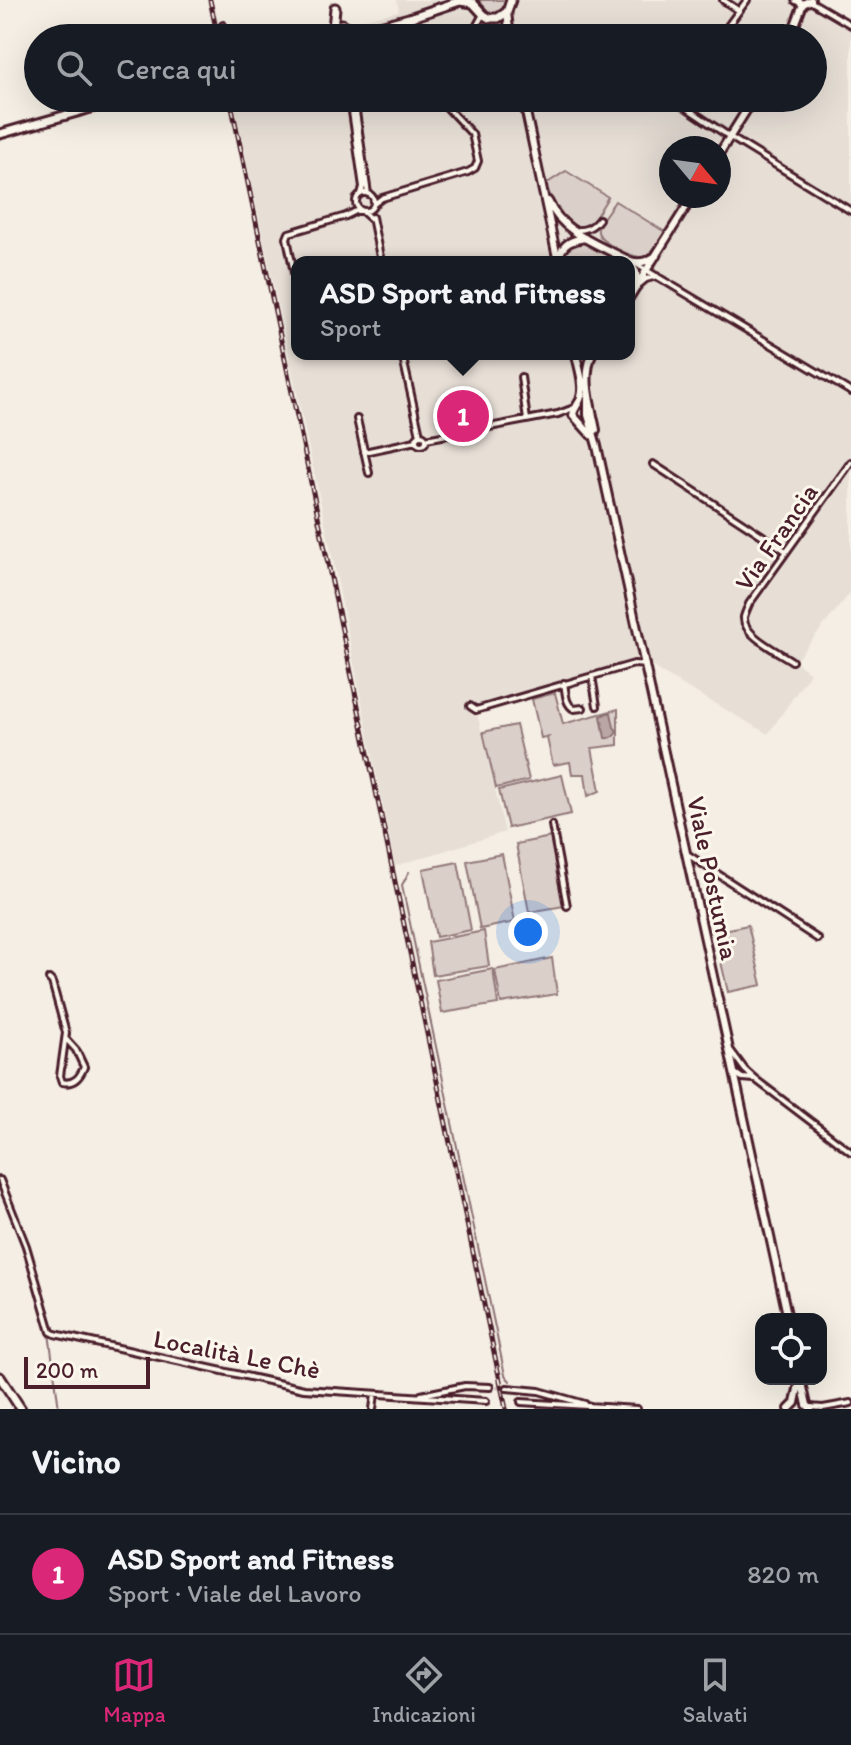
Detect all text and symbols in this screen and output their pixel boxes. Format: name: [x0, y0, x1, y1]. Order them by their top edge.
search box: [24, 24, 827, 112]
icon: search: [52, 46, 96, 90]
text: Cerca qui: [116, 50, 236, 87]
north arrow: [659, 136, 731, 208]
popup: [291, 256, 635, 360]
text: ASD Sport and Fitness: [320, 274, 606, 311]
text: Sport: [320, 311, 381, 343]
pin: 1: [437, 386, 489, 446]
street label: Via Francia: [728, 477, 825, 597]
street label: Viale Postumia: [680, 793, 746, 963]
your location: [508, 912, 548, 952]
map controls: [755, 1313, 827, 1385]
button: locate: [755, 1313, 827, 1385]
street label: Località Le Chè: [151, 1322, 323, 1386]
scale bar: [24, 1353, 150, 1389]
text: 200 m: [36, 1357, 98, 1384]
text: Vicino: [32, 1441, 121, 1482]
text: ASD Sport and Fitness: [108, 1540, 394, 1577]
text: 1: [52, 1558, 64, 1590]
text: 820 m: [747, 1558, 819, 1590]
text: Sport · Viale del Lavoro: [108, 1577, 362, 1609]
tab: Mappa: [103, 1653, 165, 1728]
tab: Indicazioni: [372, 1653, 476, 1728]
tab: Salvati: [683, 1653, 748, 1728]

